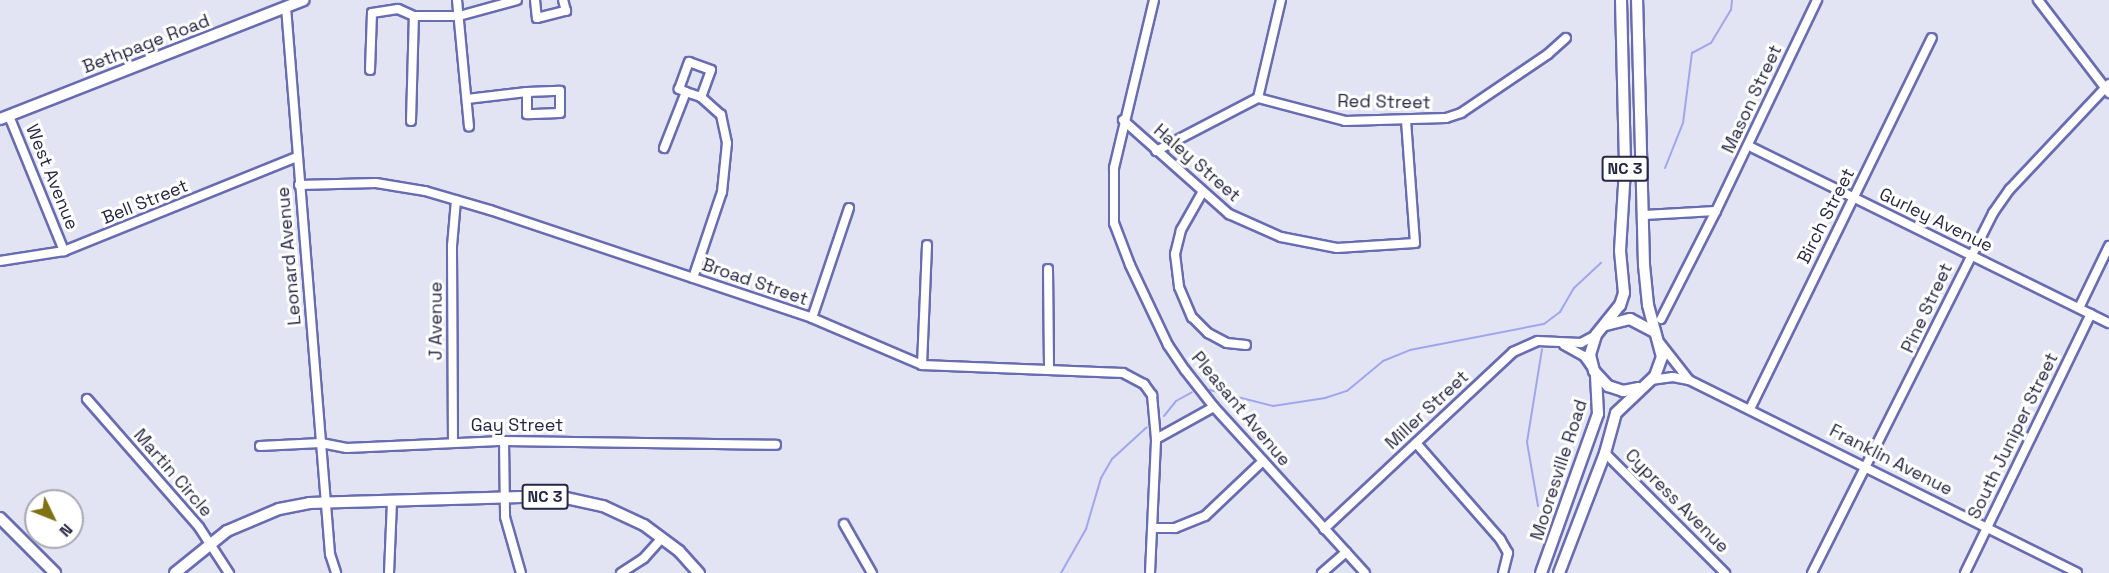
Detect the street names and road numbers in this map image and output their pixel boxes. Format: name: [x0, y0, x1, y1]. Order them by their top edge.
street label: Bethpage Road: [79, 10, 213, 78]
street label: Mason Street: [1717, 41, 1787, 157]
street label: Red Street: [1337, 90, 1431, 114]
street label: Haley Street: [1149, 119, 1245, 207]
street label: West Avenue: [21, 121, 83, 233]
road number: NC 3: [1601, 156, 1649, 182]
street label: Birch Street: [1793, 165, 1859, 267]
street label: Bell Street: [99, 175, 191, 229]
street label: Gurley Avenue: [1876, 183, 1996, 257]
street label: Leonard Avenue: [272, 186, 306, 326]
street label: Broad Street: [699, 254, 811, 310]
street label: Pine Street: [1897, 260, 1957, 356]
street label: J Avenue: [425, 282, 447, 360]
street label: Pleasant Avenue: [1187, 347, 1295, 471]
street label: South Juniper Street: [1963, 349, 2063, 523]
street label: Miller Street: [1381, 366, 1473, 454]
street label: Mooresville Road: [1526, 397, 1592, 543]
street label: Gay Street: [471, 414, 563, 436]
street label: Franklin Avenue: [1826, 420, 1956, 500]
street label: Martin Circle: [129, 425, 217, 521]
street label: Cypress Avenue: [1620, 444, 1734, 558]
road number: NC 3: [521, 484, 569, 510]

